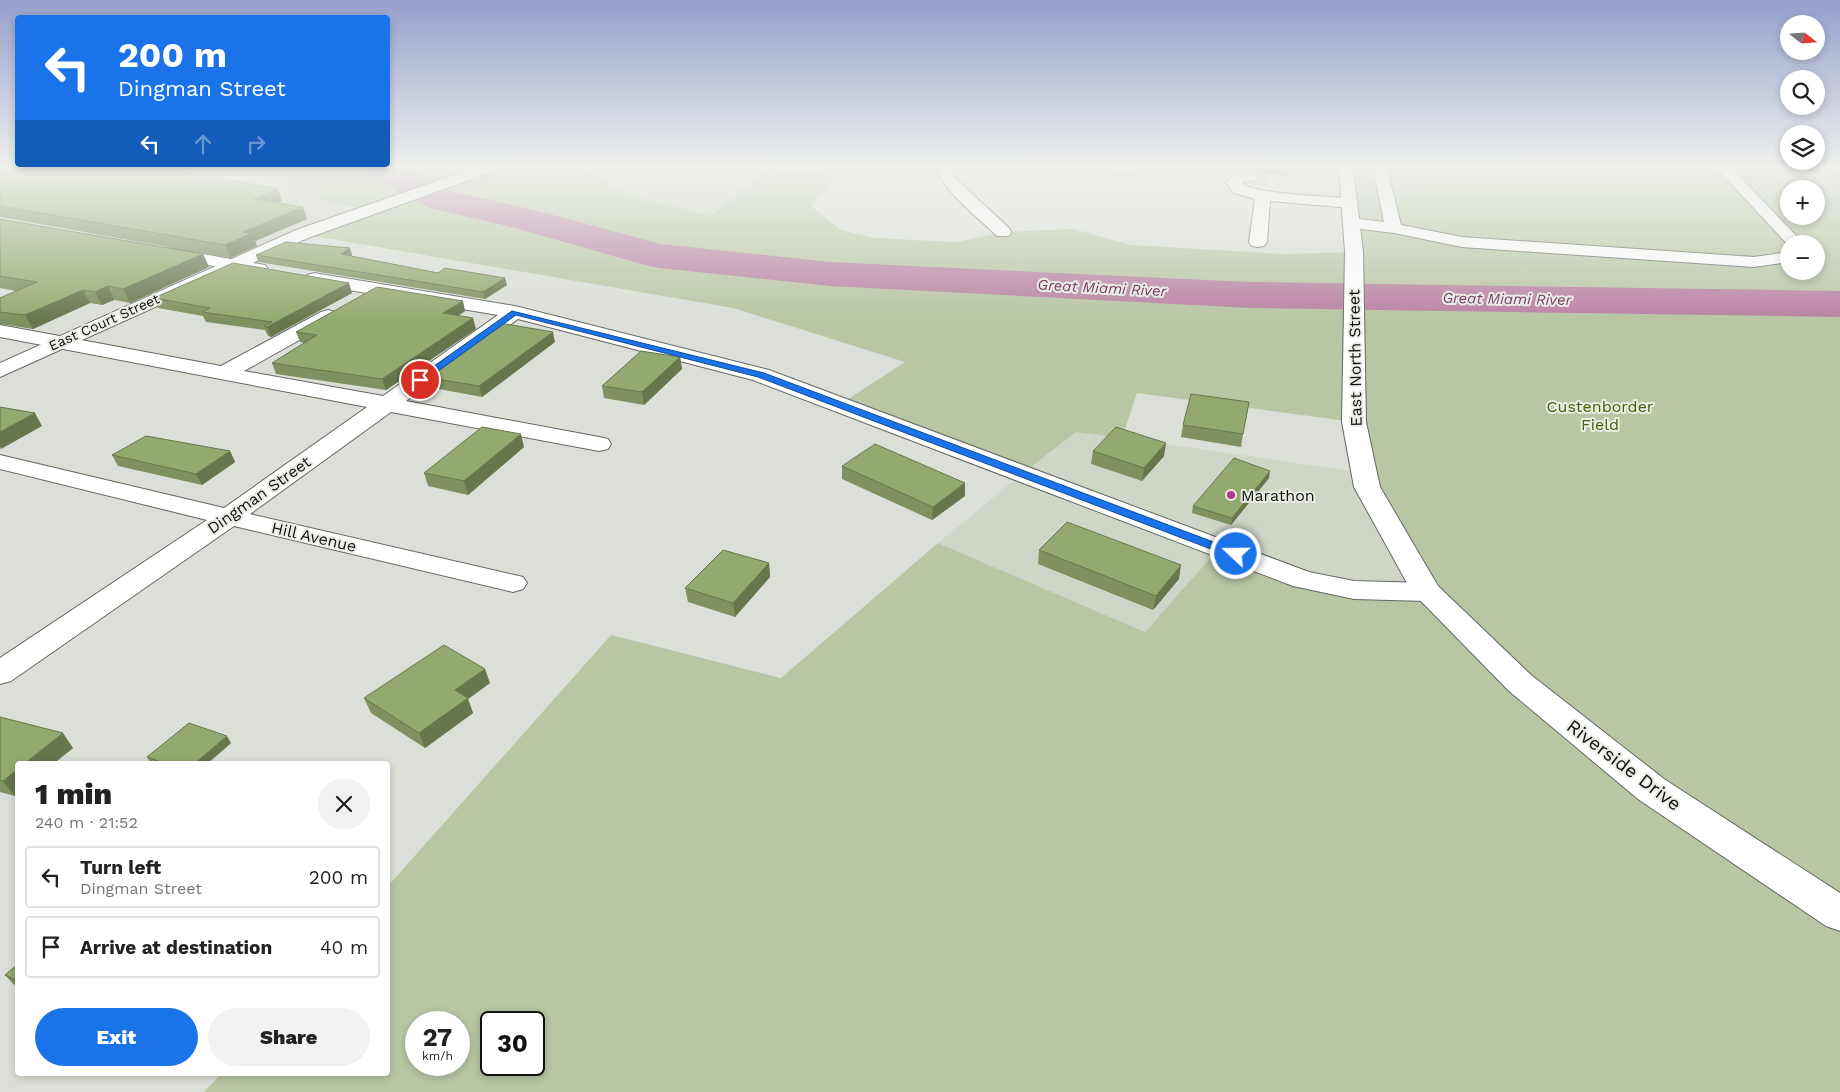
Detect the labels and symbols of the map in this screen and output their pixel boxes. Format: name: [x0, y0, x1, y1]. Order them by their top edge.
north arrow: [1780, 15, 1825, 60]
water label: Great Miami River: [1037, 276, 1168, 300]
street label: East North Street: [1344, 289, 1366, 427]
water label: Great Miami River: [1442, 289, 1573, 309]
street label: East Court Street: [46, 290, 162, 354]
pin: [399, 359, 441, 401]
park label: Custenborder Field: [1547, 397, 1654, 434]
street label: Dingman Street: [204, 452, 315, 538]
place label: Marathon: [1241, 486, 1315, 505]
marker: Marathon: [1225, 489, 1237, 501]
street label: Hill Avenue: [270, 518, 358, 556]
position arrow: [1209, 527, 1261, 579]
street label: Riverside Drive: [1562, 714, 1686, 816]
speed limit sign: 30: [480, 1011, 545, 1076]

